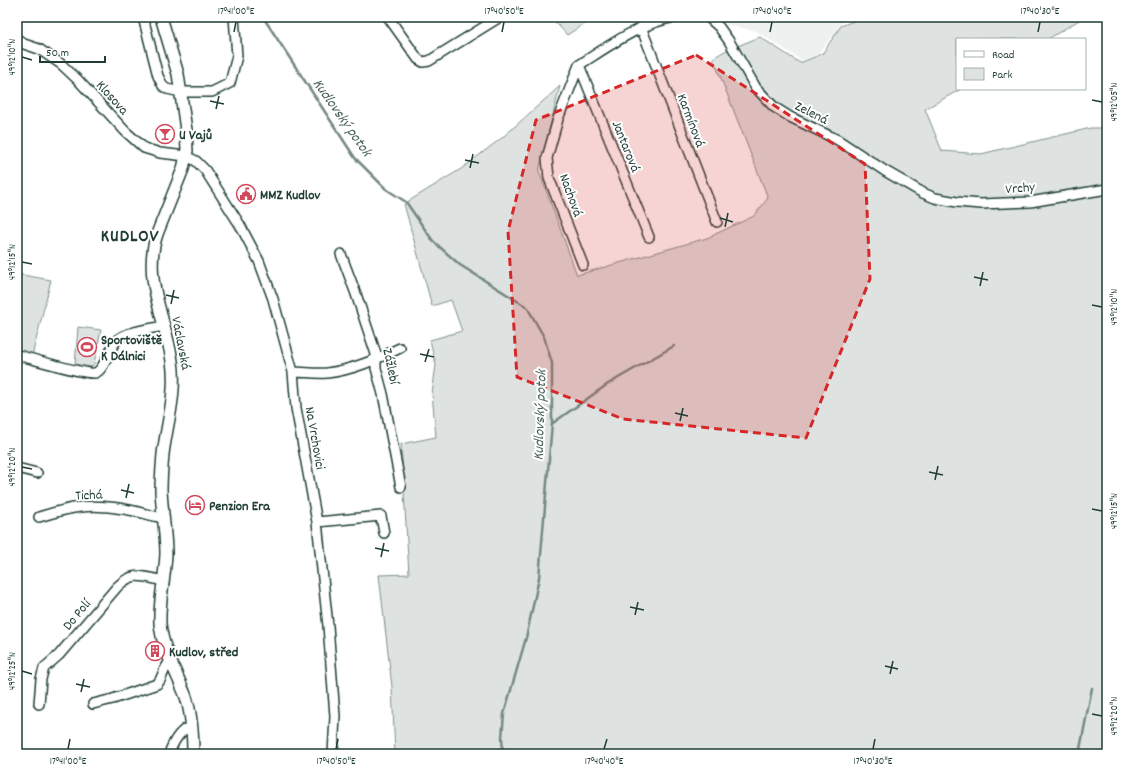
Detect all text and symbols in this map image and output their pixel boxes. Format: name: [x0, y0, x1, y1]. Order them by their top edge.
text: 17°41'00"E: [218, 5, 255, 19]
text: 17°40'50"E: [485, 5, 524, 19]
text: 17°40'40"E: [753, 5, 792, 19]
text: 17°40'30"E: [1021, 5, 1060, 19]
scale bar: [40, 38, 105, 64]
legend: [956, 38, 1086, 90]
text: 49°12'10"N: [6, 39, 20, 75]
text: 50 m: [46, 45, 69, 62]
text: Road: [992, 47, 1014, 64]
text: Park: [992, 67, 1013, 84]
water label: Kudlovský potok: [306, 75, 377, 163]
street label: Klosova: [91, 77, 133, 120]
text: 49°12'05"N: [1108, 82, 1122, 122]
street label: Karmínová: [671, 91, 709, 150]
street label: Zelená: [791, 97, 831, 131]
street label: Jantarová: [606, 118, 645, 176]
bar icon: U Vajů: [154, 123, 176, 145]
place label: U Vajů: [179, 126, 212, 146]
street label: Nachová: [553, 171, 587, 220]
street label: Vrchy: [1005, 178, 1036, 200]
public building icon: MMZ Kudlov: [235, 183, 257, 205]
place label: MMZ Kudlov: [260, 186, 320, 206]
district label: KUDLOV: [101, 225, 159, 250]
text: 49°12'15"N: [6, 244, 20, 280]
text: 49°12'10"N: [1108, 289, 1122, 325]
street label: Václavská: [165, 315, 195, 372]
place label: Sportoviště K Dálnici: [101, 331, 162, 367]
sports icon: Sportoviště K Dálnici: [76, 336, 98, 358]
street label: Zážlebí: [377, 347, 404, 388]
water label: Kudlovský potok: [528, 367, 554, 461]
street label: Na Vrchovici: [299, 405, 329, 472]
text: 49°12'20"N: [6, 448, 20, 486]
street label: Tichá: [75, 486, 103, 506]
text: 49°12'15"N: [1108, 493, 1122, 529]
hotel icon: Penzion Era: [184, 494, 206, 516]
place label: Penzion Era: [209, 497, 271, 517]
street label: Do Polí: [59, 594, 97, 635]
building icon: Kudlov, střed: [144, 640, 166, 662]
place label: Kudlov, střed: [169, 643, 239, 663]
text: 49°12'25"N: [6, 652, 20, 690]
text: 49°12'20"N: [1108, 697, 1122, 735]
text: 17°41'00"E: [50, 755, 87, 769]
text: 17°40'50"E: [317, 755, 356, 769]
text: 17°40'40"E: [585, 755, 624, 769]
text: 17°40'30"E: [854, 755, 893, 769]

